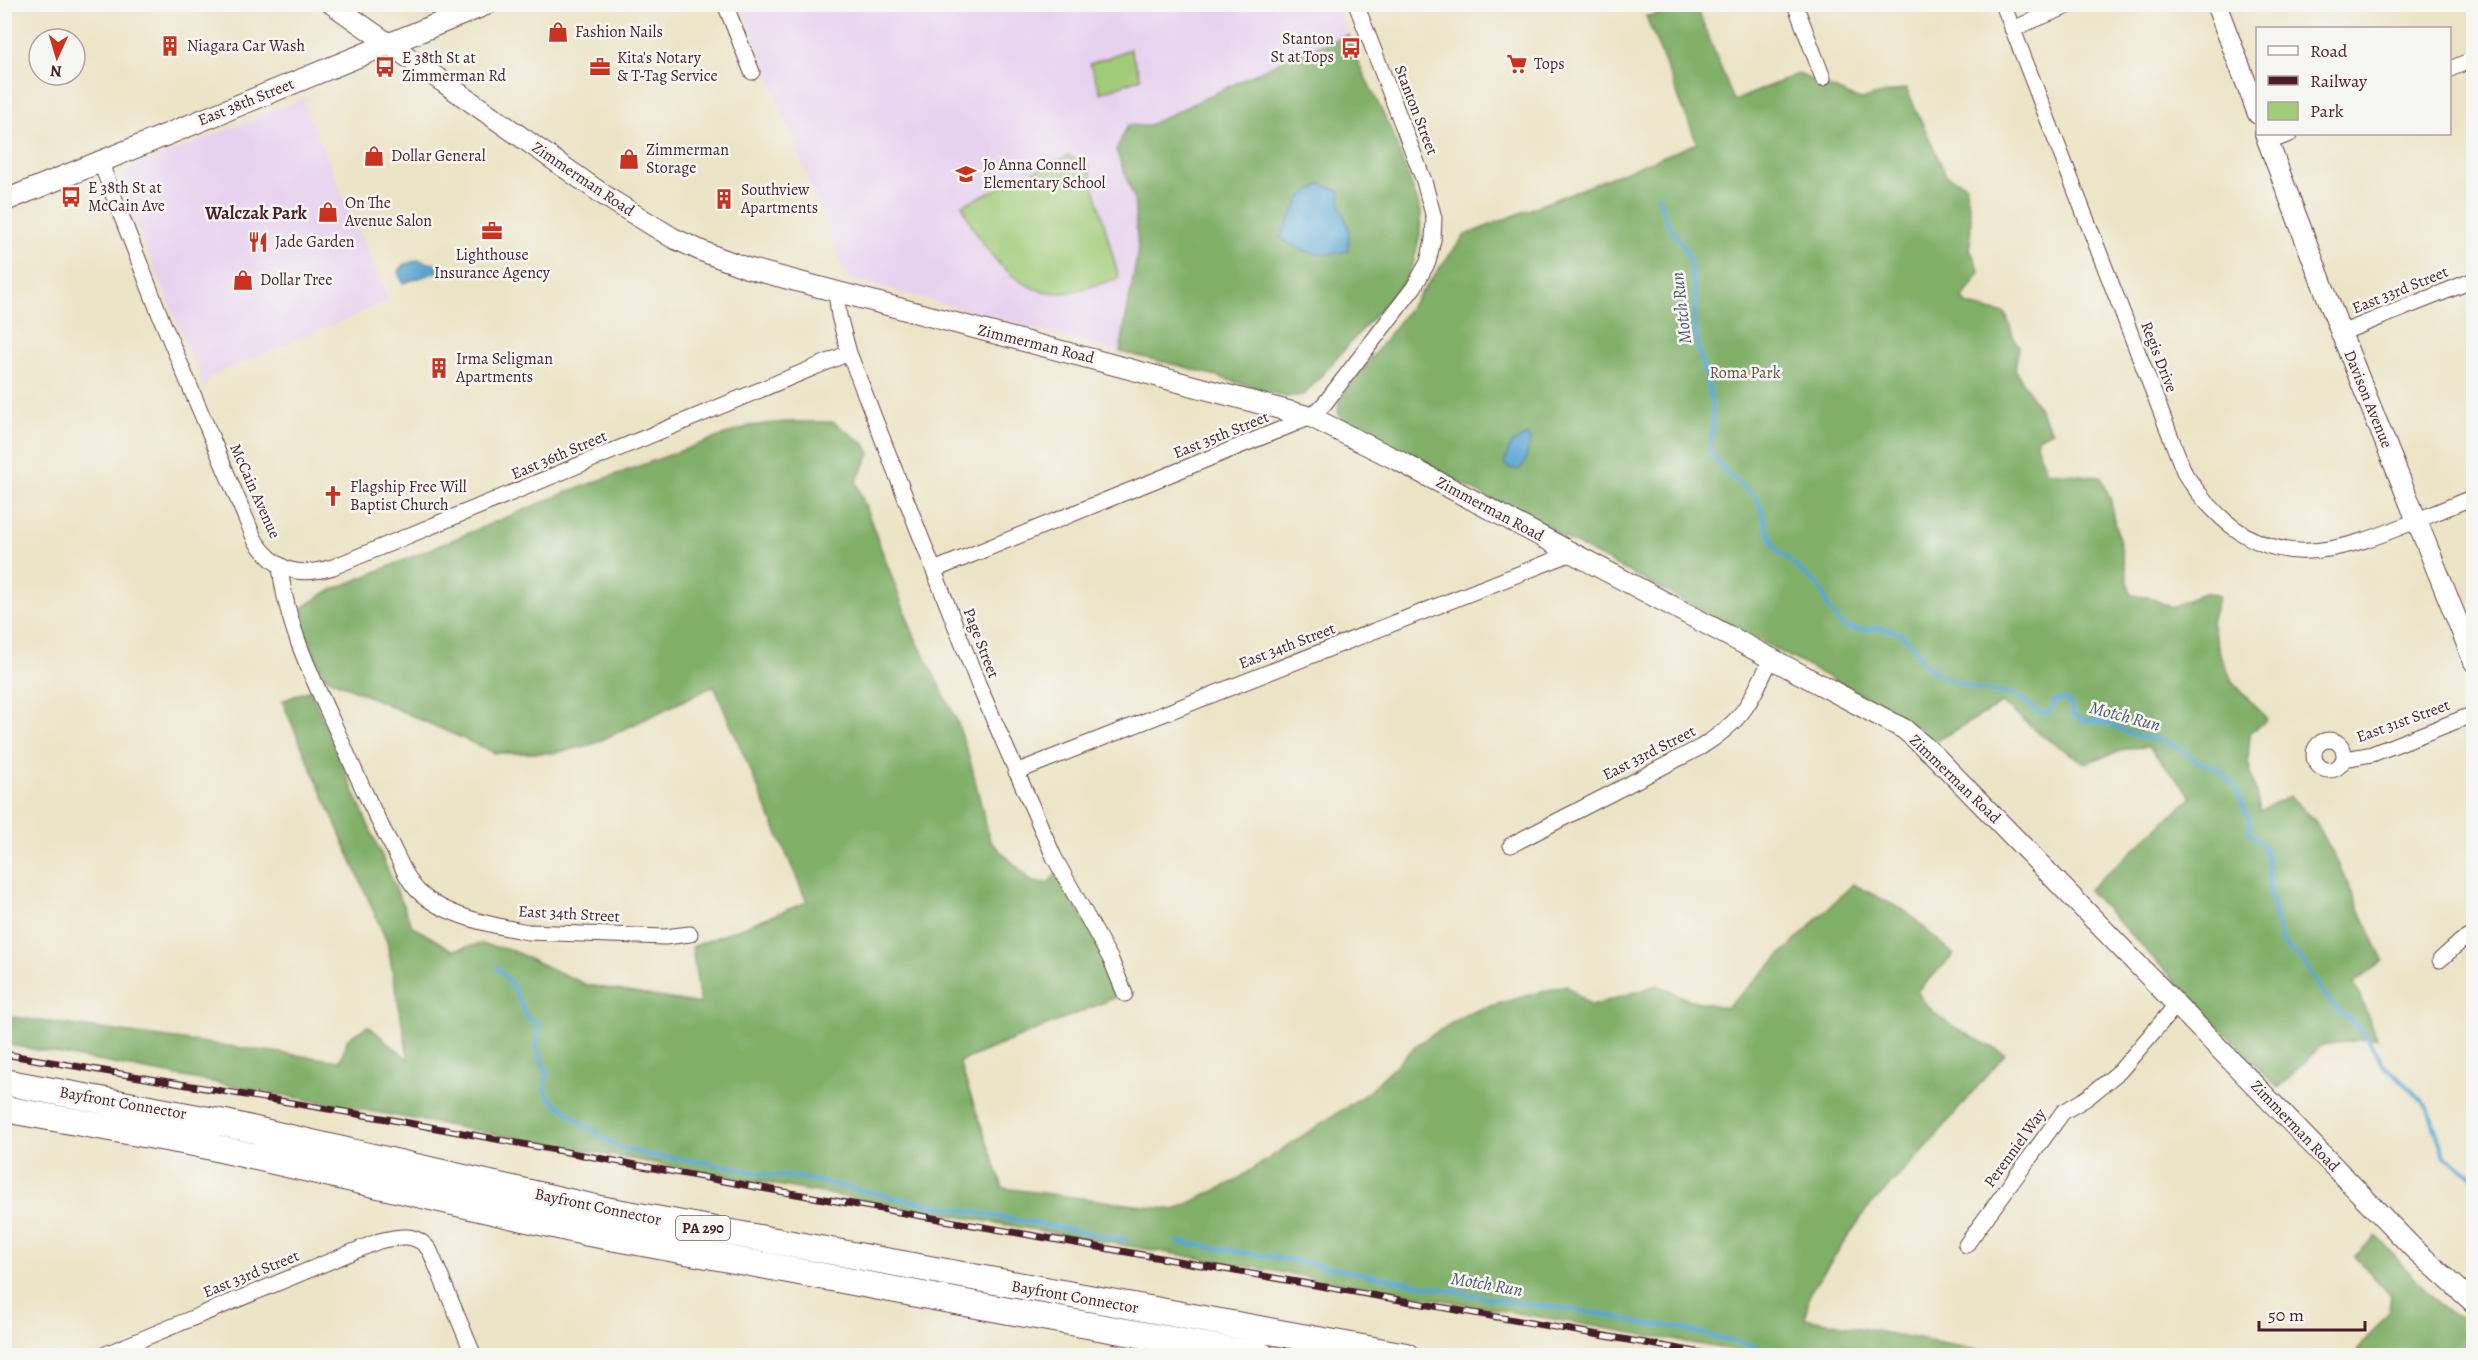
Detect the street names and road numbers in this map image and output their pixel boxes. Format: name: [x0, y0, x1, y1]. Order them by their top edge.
street label: Stanton Street: [1389, 62, 1443, 158]
street label: East 38th Street: [194, 73, 298, 131]
street label: Zimmerman Road: [527, 136, 639, 222]
street label: East 33rd Street: [2349, 261, 2451, 319]
street label: Regis Drive: [2135, 318, 2183, 396]
street label: Zimmerman Road: [975, 319, 1097, 369]
street label: Davison Avenue: [2338, 347, 2398, 451]
street label: East 35th Street: [1170, 406, 1272, 464]
street label: East 36th Street: [508, 425, 610, 485]
street label: McCain Avenue: [224, 440, 286, 542]
street label: Zimmerman Road: [1432, 471, 1548, 547]
street label: Page Street: [958, 605, 1004, 681]
street label: East 34th Street: [1236, 618, 1338, 674]
street label: East 31st Street: [2353, 694, 2453, 748]
street label: East 33rd Street: [1599, 720, 1699, 786]
street label: Zimmerman Road: [1904, 730, 2006, 829]
street label: East 34th Street: [518, 900, 620, 928]
street label: Zimmerman Road: [2246, 1075, 2345, 1177]
street label: Bayfront Connector: [58, 1081, 188, 1125]
street label: Perenniel Way: [1979, 1103, 2052, 1192]
street label: Bayfront Connector: [533, 1183, 663, 1231]
road number: PA 290: [676, 1216, 730, 1240]
street label: East 33rd Street: [200, 1245, 302, 1303]
street label: Bayfront Connector: [1010, 1275, 1140, 1319]

